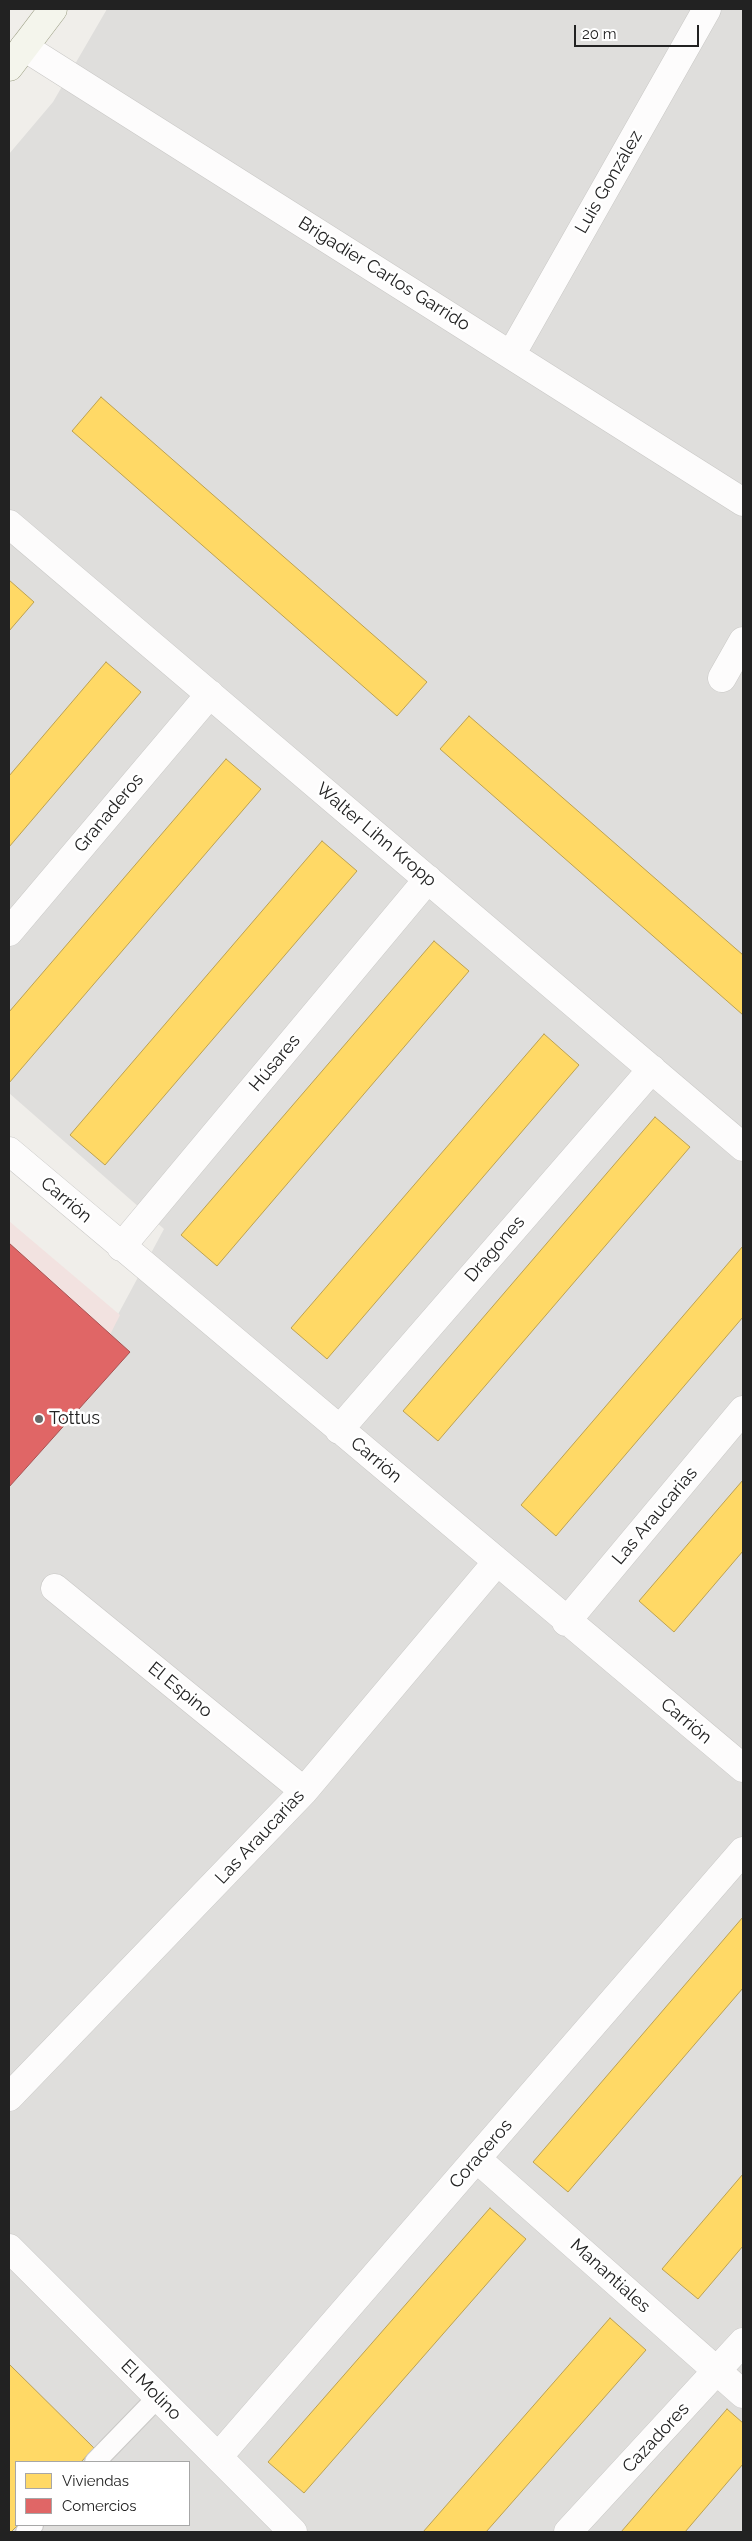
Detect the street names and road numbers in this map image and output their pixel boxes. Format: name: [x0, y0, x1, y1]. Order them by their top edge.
street label: Luis González: [571, 127, 647, 237]
street label: Brigadier Carlos Garrido: [294, 212, 474, 336]
street label: Granaderos: [70, 769, 148, 857]
street label: Walter Lihn Kropp: [311, 778, 441, 892]
street label: Húsares: [245, 1030, 305, 1096]
street label: Carrión: [36, 1172, 96, 1228]
street label: Dragones: [460, 1212, 530, 1286]
street label: Carrión: [346, 1432, 406, 1488]
street label: Las Araucarias: [608, 1463, 702, 1569]
street label: El Espino: [144, 1658, 216, 1722]
street label: Carrión: [656, 1693, 716, 1749]
street label: Las Araucarias: [211, 1785, 309, 1889]
street label: Coraceros: [445, 2115, 517, 2193]
street label: Manantiales: [566, 2234, 654, 2318]
street label: El Molino: [116, 2355, 186, 2425]
street label: Cazadores: [618, 2398, 694, 2478]

